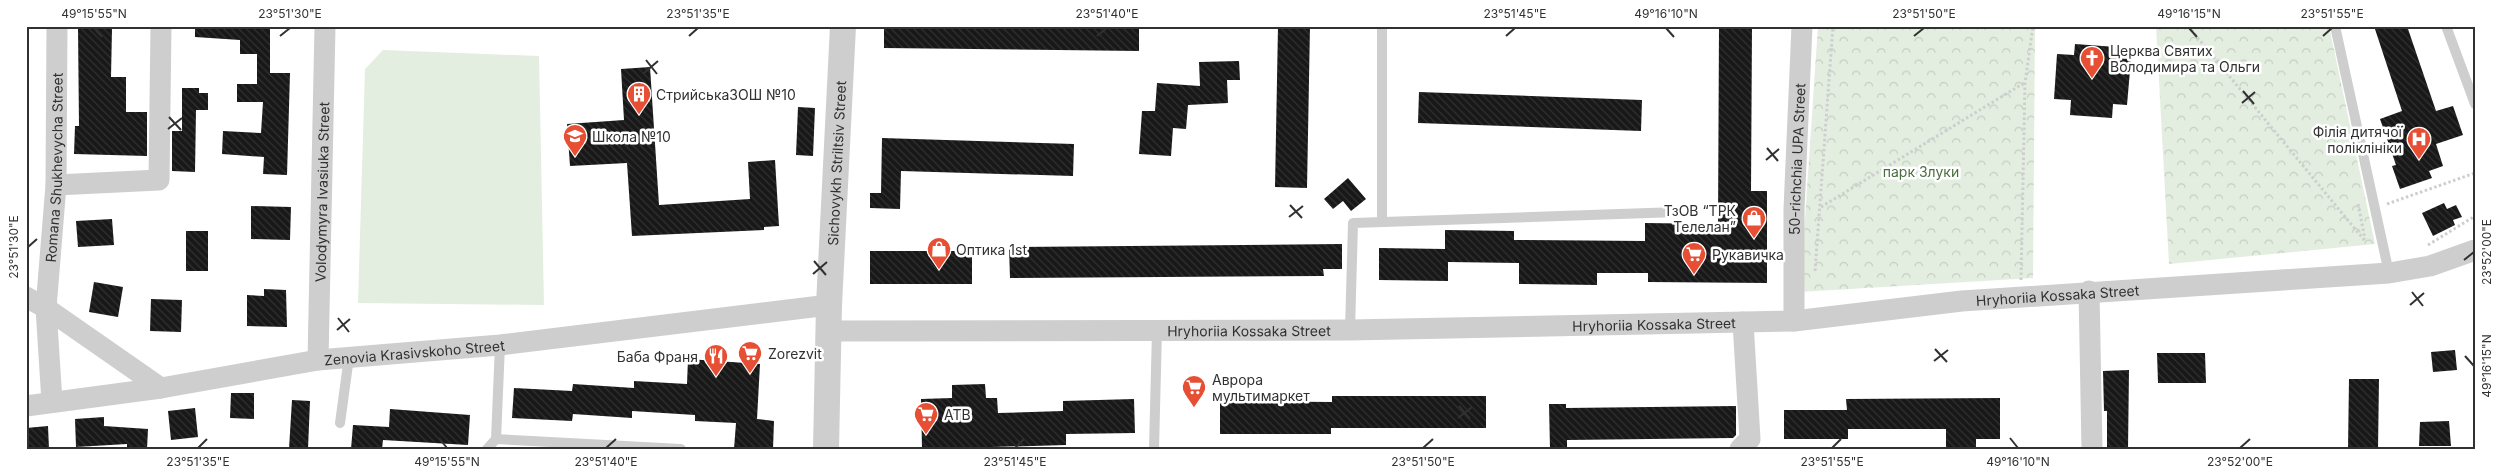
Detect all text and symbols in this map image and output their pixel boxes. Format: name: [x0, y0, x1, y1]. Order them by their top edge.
text: 49°15'55"N: [61, 6, 127, 21]
text: 23°51'30"E: [258, 6, 322, 21]
text: 23°51'35"E: [666, 6, 730, 21]
text: 23°51'40"E: [1075, 6, 1139, 21]
text: 23°51'45"E: [1484, 6, 1546, 21]
text: 49°16'10"N: [1634, 6, 1698, 21]
text: 23°51'50"E: [1892, 6, 1956, 21]
text: 49°16'15"N: [2157, 6, 2221, 21]
text: 23°51'55"E: [2300, 6, 2364, 21]
place label: Церква Святих Володимира та Ольги: [2110, 42, 2260, 75]
church icon: Церква Святих Володимира та Ольги: [2079, 45, 2105, 79]
street label: Romana Shukhevycha Street: [41, 72, 65, 263]
street label: Sichovykh Striltsiv Street: [823, 80, 849, 246]
building icon: СтрийськаЗОШ №10: [626, 81, 652, 115]
street label: 50-richchia UPA Street: [1785, 82, 1808, 235]
place label: СтрийськаЗОШ №10: [656, 86, 796, 103]
street label: Volodymyra Ivasiuka Street: [311, 101, 332, 282]
school or university icon: Школа №10: [562, 123, 588, 157]
place label: Філія дитячої поліклініки: [2313, 123, 2403, 156]
hospital icon: Філія дитячої поліклініки: [2406, 126, 2432, 160]
place label: Школа №10: [592, 128, 671, 145]
park label: парк Злуки: [1883, 163, 1959, 180]
place label: ТзОВ “ТРК Телелан”: [1664, 202, 1737, 235]
shop icon: ТзОВ “ТРК Телелан”: [1741, 205, 1767, 239]
text: 23°51'30"E: [6, 215, 21, 279]
text: 23°52'00"E: [2479, 219, 2494, 285]
shop icon: Оптика 1st: [926, 236, 952, 270]
place label: Оптика 1st: [956, 241, 1027, 258]
supermarket icon: Рукавичка: [1681, 241, 1707, 275]
place label: Рукавичка: [1712, 246, 1784, 263]
street label: Hryhoriia Kossaka Street: [1975, 281, 2140, 309]
street label: Hryhoriia Kossaka Street: [1572, 314, 1736, 334]
street label: Hryhoriia Kossaka Street: [1167, 322, 1331, 339]
text: 49°16'15"N: [2479, 334, 2494, 398]
street label: Zenovia Krasivskoho Street: [323, 336, 506, 368]
supermarket icon: Zorezvit: [737, 340, 763, 374]
restaurant icon: Баба Франя: [703, 343, 729, 377]
place label: Zorezvit: [768, 345, 822, 362]
place label: Баба Франя: [617, 348, 698, 365]
place label: Аврора мультимаркет: [1212, 371, 1310, 404]
supermarket icon: Аврора мультимаркет: [1181, 374, 1207, 408]
supermarket icon: ATB: [913, 401, 939, 435]
place label: ATB: [944, 406, 971, 423]
text: 23°51'35"E: [166, 454, 230, 469]
text: 49°15'55"N: [414, 454, 480, 469]
text: 23°51'40"E: [574, 454, 638, 469]
text: 23°51'45"E: [984, 454, 1046, 469]
text: 23°51'50"E: [1391, 454, 1455, 469]
text: 23°51'55"E: [1800, 454, 1864, 469]
text: 49°16'10"N: [1986, 454, 2050, 469]
text: 23°52'00"E: [2207, 454, 2273, 469]

